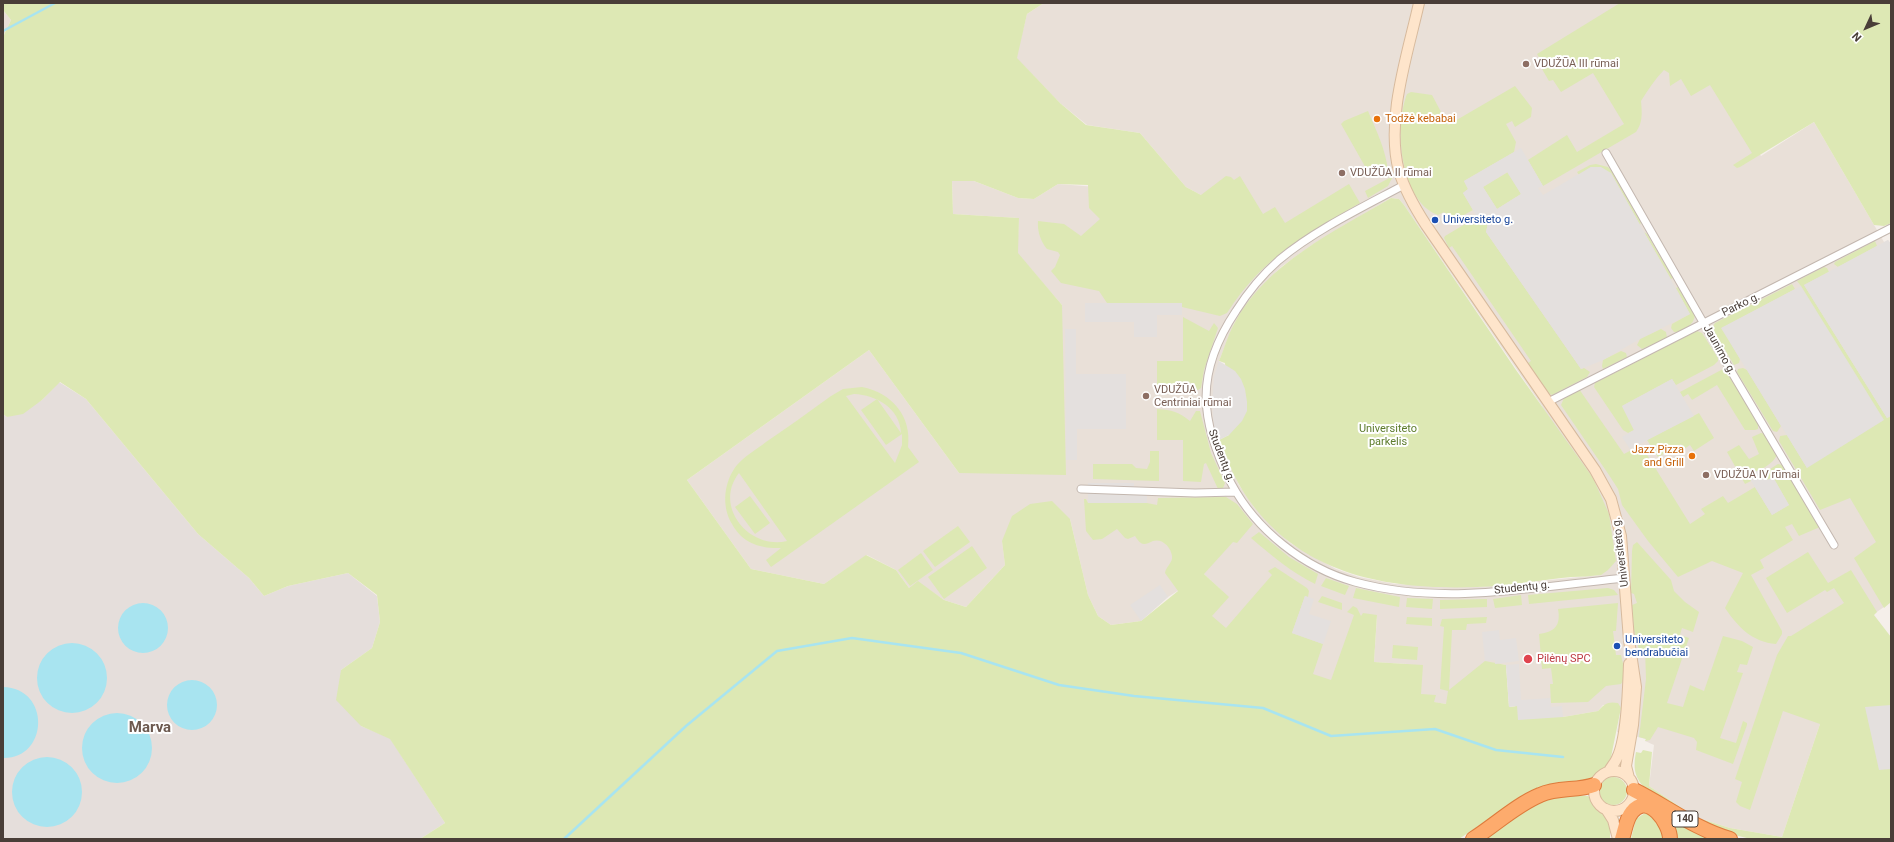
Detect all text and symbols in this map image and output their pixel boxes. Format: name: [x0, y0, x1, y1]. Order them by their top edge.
north arrow: [1846, 8, 1886, 48]
text: N: [1850, 29, 1864, 44]
place label: VDUŽŪA III rūmai: [1534, 57, 1619, 71]
marker: VDUŽŪA III rūmai: [1521, 59, 1531, 69]
place label: Todžė kebabai: [1385, 112, 1456, 126]
marker: Todžė kebabai: [1372, 114, 1382, 124]
place label: VDUŽŪA II rūmai: [1350, 166, 1432, 180]
marker: VDUŽŪA II rūmai: [1337, 168, 1347, 178]
place label: Universiteto g.: [1443, 213, 1513, 227]
marker: Universiteto g.: [1430, 215, 1440, 225]
street label: Parko g.: [1720, 290, 1762, 320]
street label: Jaunimo g.: [1700, 323, 1738, 377]
place label: VDUŽŪA Centriniai rūmai: [1154, 383, 1231, 409]
marker: VDUŽŪA Centriniai rūmai: [1141, 391, 1151, 401]
park label: Universiteto parkelis: [1359, 422, 1417, 448]
street label: Studentų g.: [1205, 428, 1237, 484]
place label: Jazz Pizza and Grill: [1632, 443, 1684, 469]
marker: Jazz Pizza and Grill: [1687, 451, 1697, 461]
place label: VDUŽŪA IV rūmai: [1714, 468, 1800, 482]
marker: VDUŽŪA IV rūmai: [1701, 470, 1711, 480]
street label: Universiteto g.: [1610, 516, 1632, 588]
street label: Studentų g.: [1494, 579, 1550, 597]
place label: Universiteto bendrabučiai: [1625, 633, 1688, 659]
marker: Universiteto bendrabučiai: [1612, 641, 1622, 651]
place label: Pilėnų SPC: [1537, 652, 1591, 666]
marker: Pilėnų SPC: [1522, 653, 1534, 665]
district label: Marva: [129, 719, 171, 737]
road number: 140: [1672, 811, 1698, 827]

